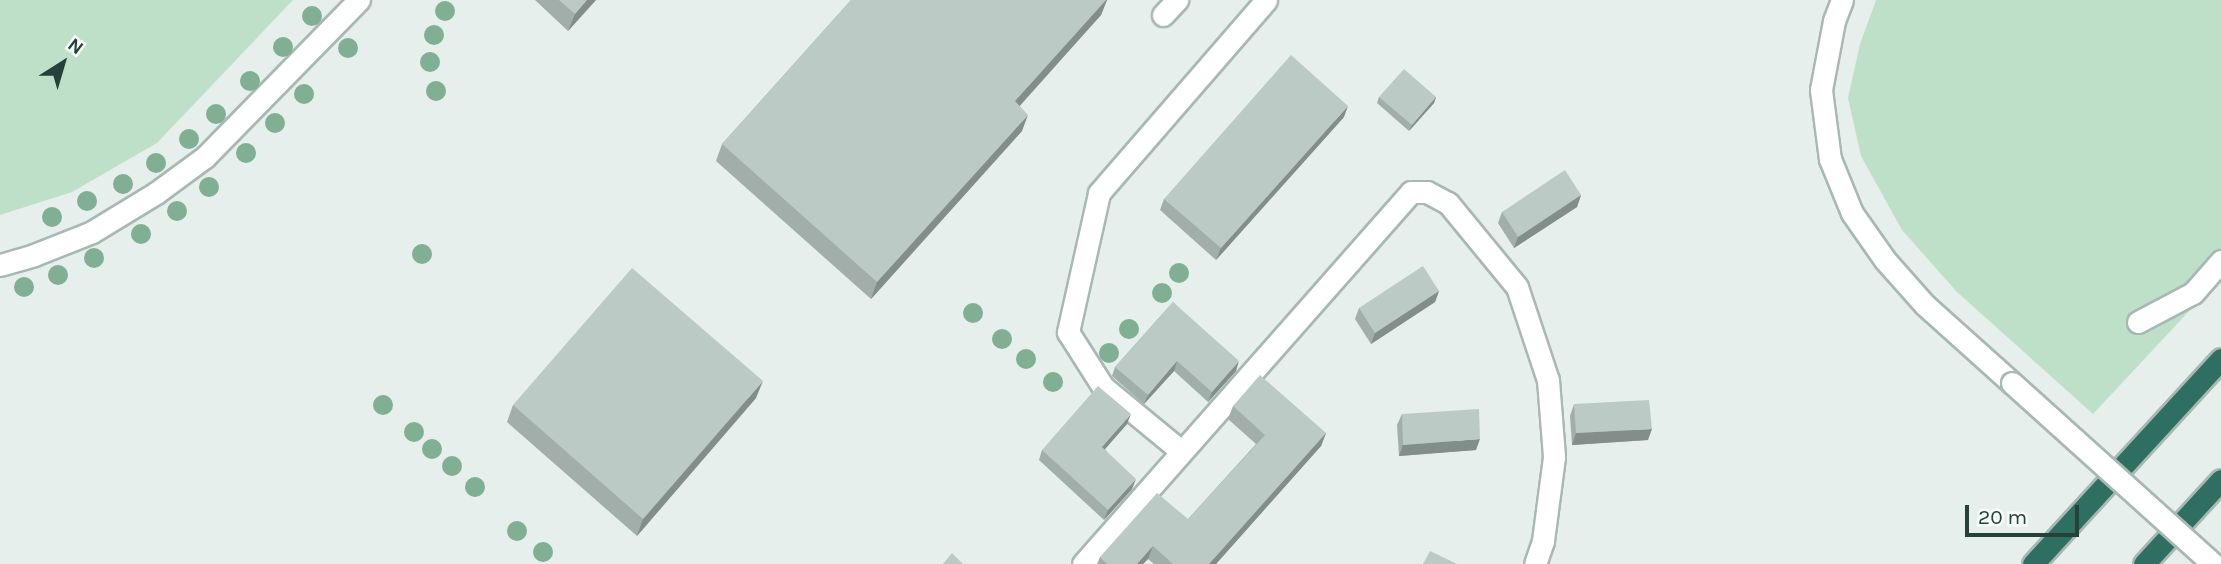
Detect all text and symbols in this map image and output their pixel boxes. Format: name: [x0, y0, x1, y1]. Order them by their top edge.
north arrow: [28, 28, 98, 98]
text: N: [64, 33, 88, 59]
scale bar: [1969, 490, 2083, 534]
text: 20 m: [1978, 505, 2027, 529]

